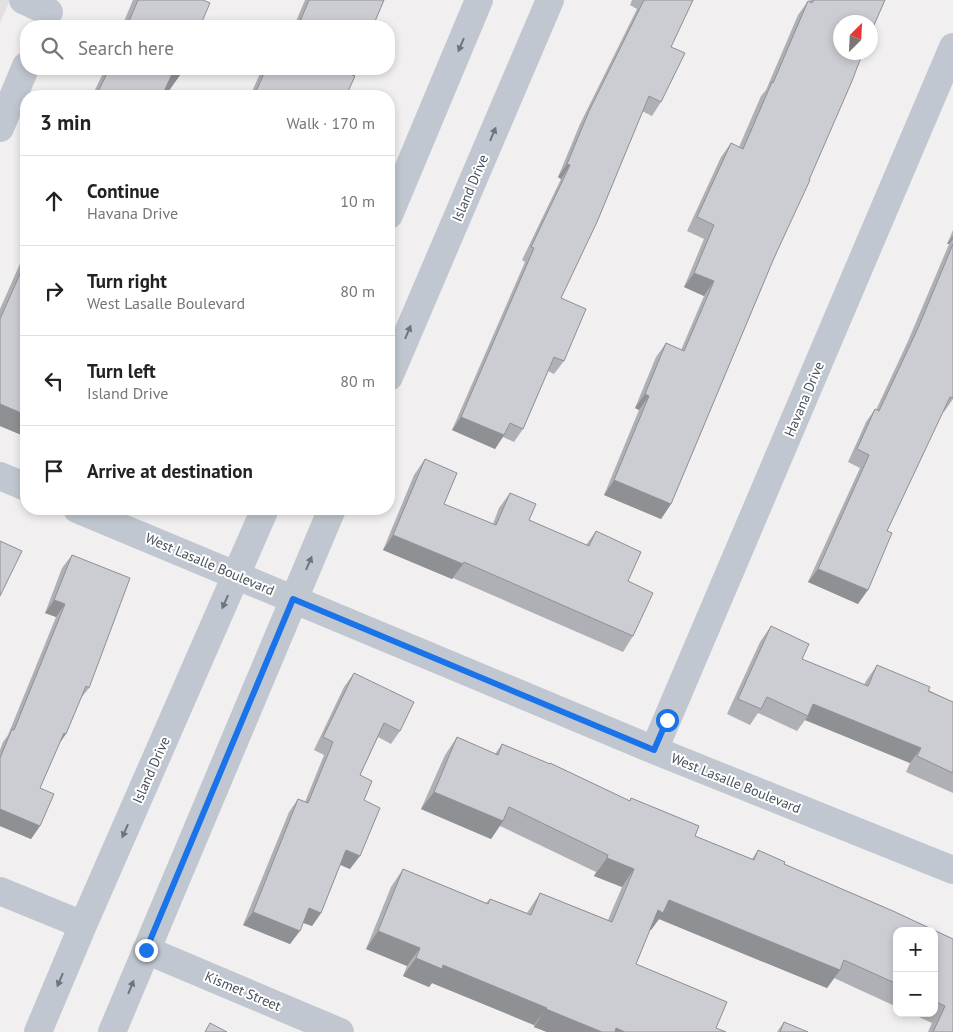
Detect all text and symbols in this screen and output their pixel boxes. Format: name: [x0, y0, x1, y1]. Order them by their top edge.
north arrow: [833, 15, 878, 60]
search box: [20, 20, 395, 75]
icon: search: [38, 34, 66, 62]
text: Search here: [78, 36, 174, 60]
one-way arrow: [456, 38, 464, 52]
text: 3 min: [40, 109, 91, 136]
text: Walk · 170 m: [286, 113, 375, 133]
one-way arrow: [489, 127, 497, 141]
street label: Island Drive: [448, 152, 492, 224]
text: Continue: [87, 179, 159, 203]
icon: ahead: [40, 187, 68, 215]
text: 10 m: [340, 191, 375, 211]
text: Havana Drive: [87, 203, 178, 223]
text: Turn right: [87, 269, 167, 293]
icon: right: [40, 277, 68, 305]
text: 80 m: [340, 281, 375, 301]
text: West Lasalle Boulevard: [87, 293, 245, 313]
one-way arrow: [404, 324, 412, 339]
text: Turn left: [87, 359, 156, 383]
street label: Havana Drive: [780, 359, 828, 439]
icon: left: [40, 367, 68, 395]
text: 80 m: [340, 371, 375, 391]
text: Island Drive: [87, 383, 169, 403]
icon: arrive: [40, 457, 68, 485]
text: Arrive at destination: [87, 459, 253, 483]
street label: West Lasalle Boulevard: [143, 529, 277, 599]
one-way arrow: [305, 556, 313, 570]
one-way arrow: [221, 595, 229, 609]
route start: [656, 709, 679, 732]
street label: Island Drive: [128, 734, 174, 806]
street label: West Lasalle Boulevard: [668, 749, 804, 817]
one-way arrow: [120, 824, 128, 838]
map controls: [893, 927, 938, 1017]
button: +: [893, 927, 938, 972]
route end: [135, 939, 158, 962]
street label: Kismet Street: [202, 967, 284, 1015]
button: −: [893, 972, 938, 1017]
one-way arrow: [56, 973, 64, 988]
one-way arrow: [127, 980, 135, 994]

